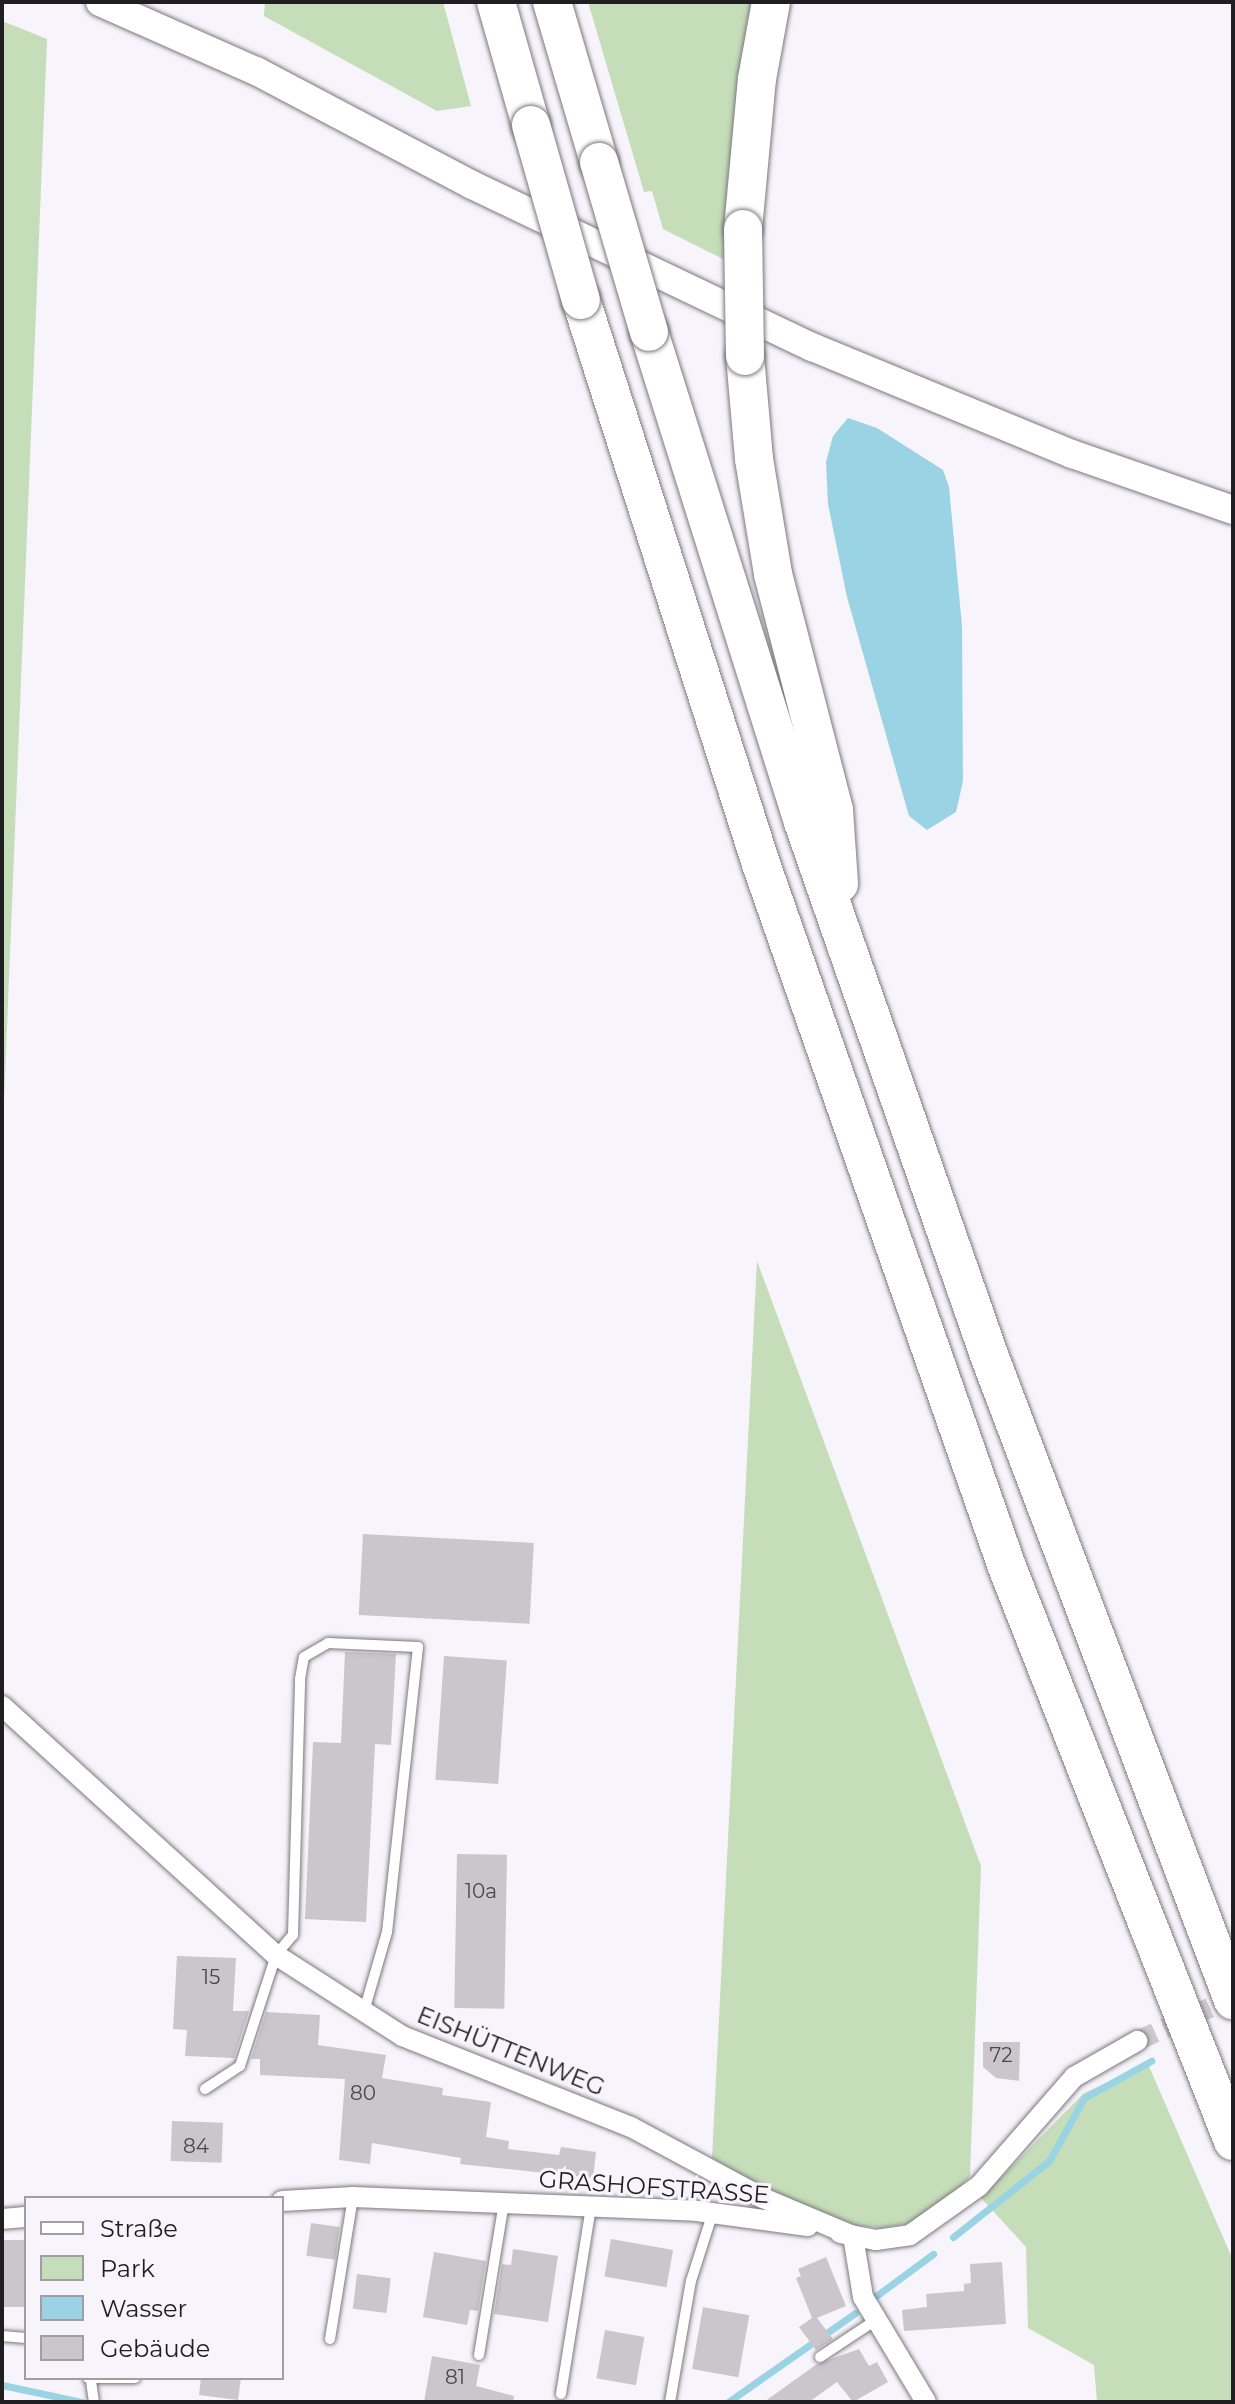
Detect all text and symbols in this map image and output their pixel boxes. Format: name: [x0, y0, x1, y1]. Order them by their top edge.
house number: 10a: [465, 1879, 497, 1903]
house number: 15: [202, 1965, 220, 1989]
street label: EISHÜTTENWEG: [413, 2000, 609, 2102]
house number: 72: [989, 2043, 1013, 2067]
house number: 80: [350, 2081, 376, 2105]
house number: 84: [183, 2134, 209, 2158]
street label: GRASHOFSTRASSE: [538, 2165, 770, 2209]
legend: [24, 2196, 284, 2380]
text: Straße: [100, 2214, 178, 2243]
text: Park: [100, 2254, 155, 2283]
text: Wasser: [100, 2294, 187, 2323]
text: Gebäude: [100, 2334, 210, 2363]
house number: 81: [445, 2365, 465, 2389]

